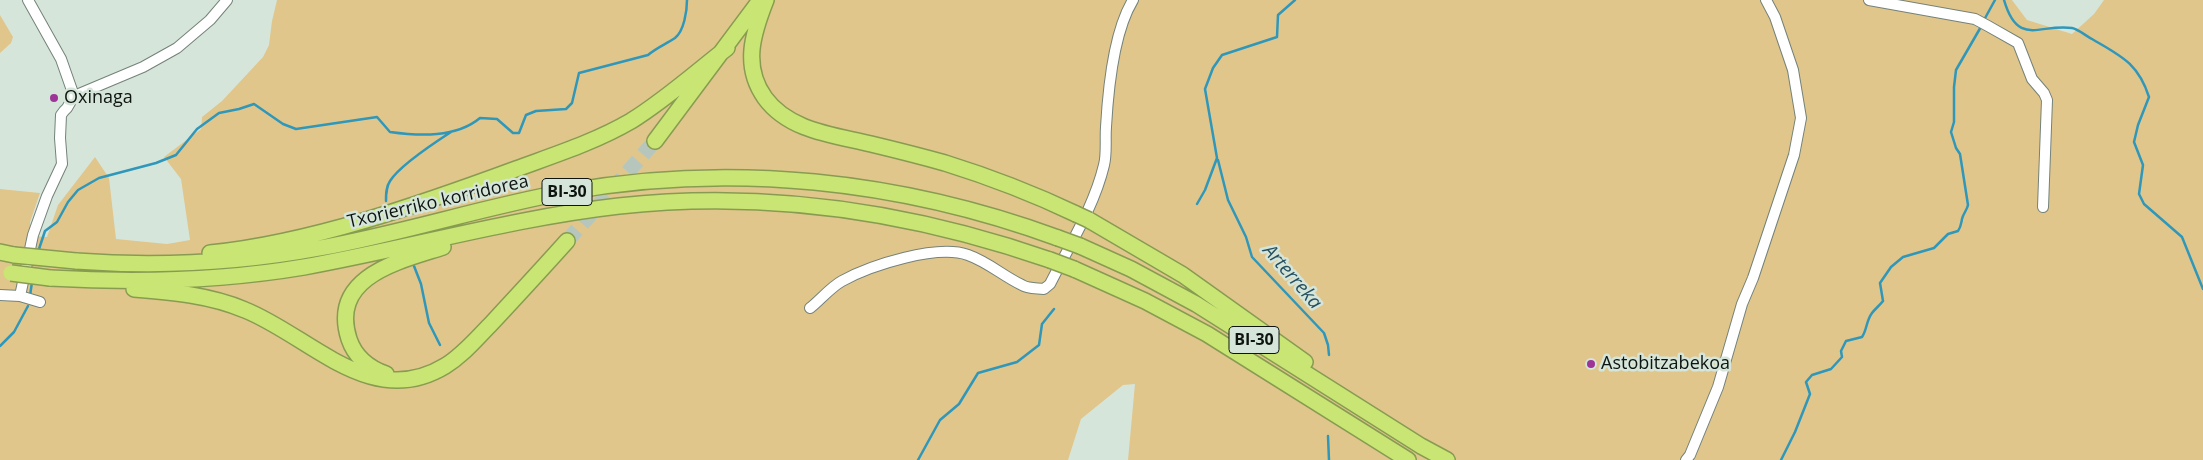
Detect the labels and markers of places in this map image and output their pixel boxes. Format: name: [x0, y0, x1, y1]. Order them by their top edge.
place label: Oxinaga: [64, 87, 133, 109]
marker: Oxinaga: [48, 92, 60, 104]
place label: Astobitzabekoa: [1601, 353, 1730, 375]
marker: Astobitzabekoa: [1585, 358, 1597, 370]

